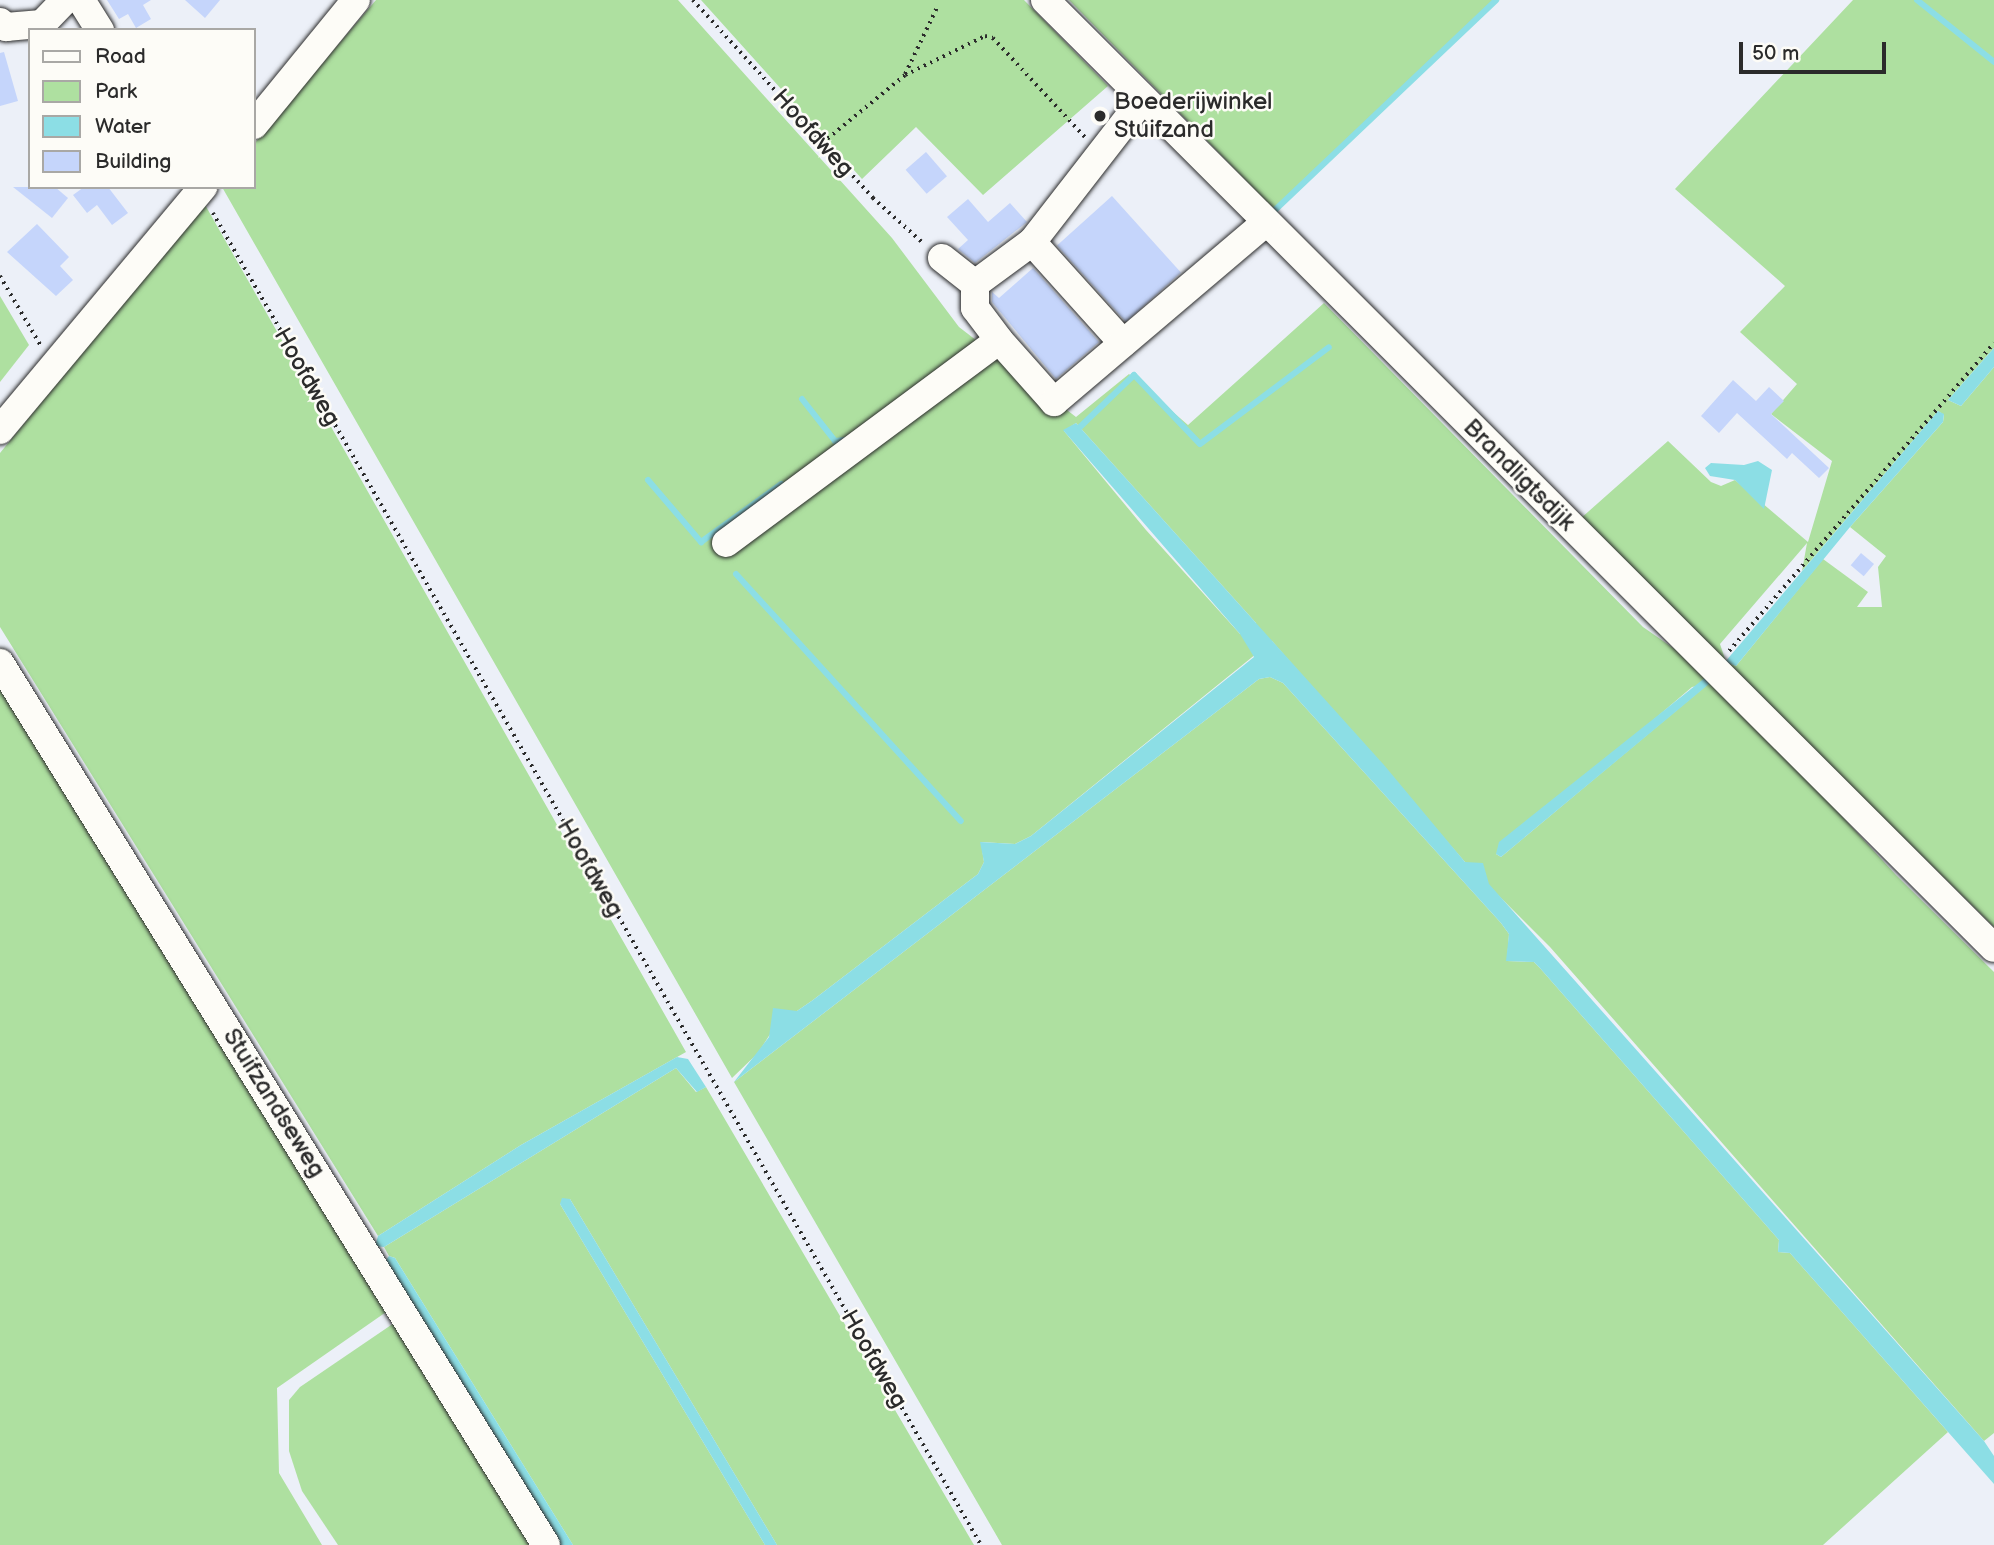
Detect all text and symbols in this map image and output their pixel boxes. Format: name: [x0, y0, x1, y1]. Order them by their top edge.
legend: [28, 28, 256, 189]
scale bar: [1742, 28, 1889, 72]
text: 50 m: [1752, 41, 1799, 66]
text: Road: [95, 44, 146, 69]
text: Park: [95, 79, 137, 104]
street label: Hoofdweg: [766, 83, 860, 183]
place label: Boederijwinkel Stuifzand: [1114, 88, 1272, 144]
marker: Boederijwinkel Stuifzand: [1092, 108, 1108, 124]
text: Water: [95, 114, 151, 139]
text: Building: [95, 149, 171, 174]
street label: Hoofdweg: [268, 323, 346, 431]
street label: Brandligtsdijk: [1457, 413, 1581, 537]
street label: Hoofdweg: [551, 814, 629, 922]
street label: Stuifzandseweg: [217, 1023, 331, 1183]
street label: Hoofdweg: [835, 1305, 913, 1413]

